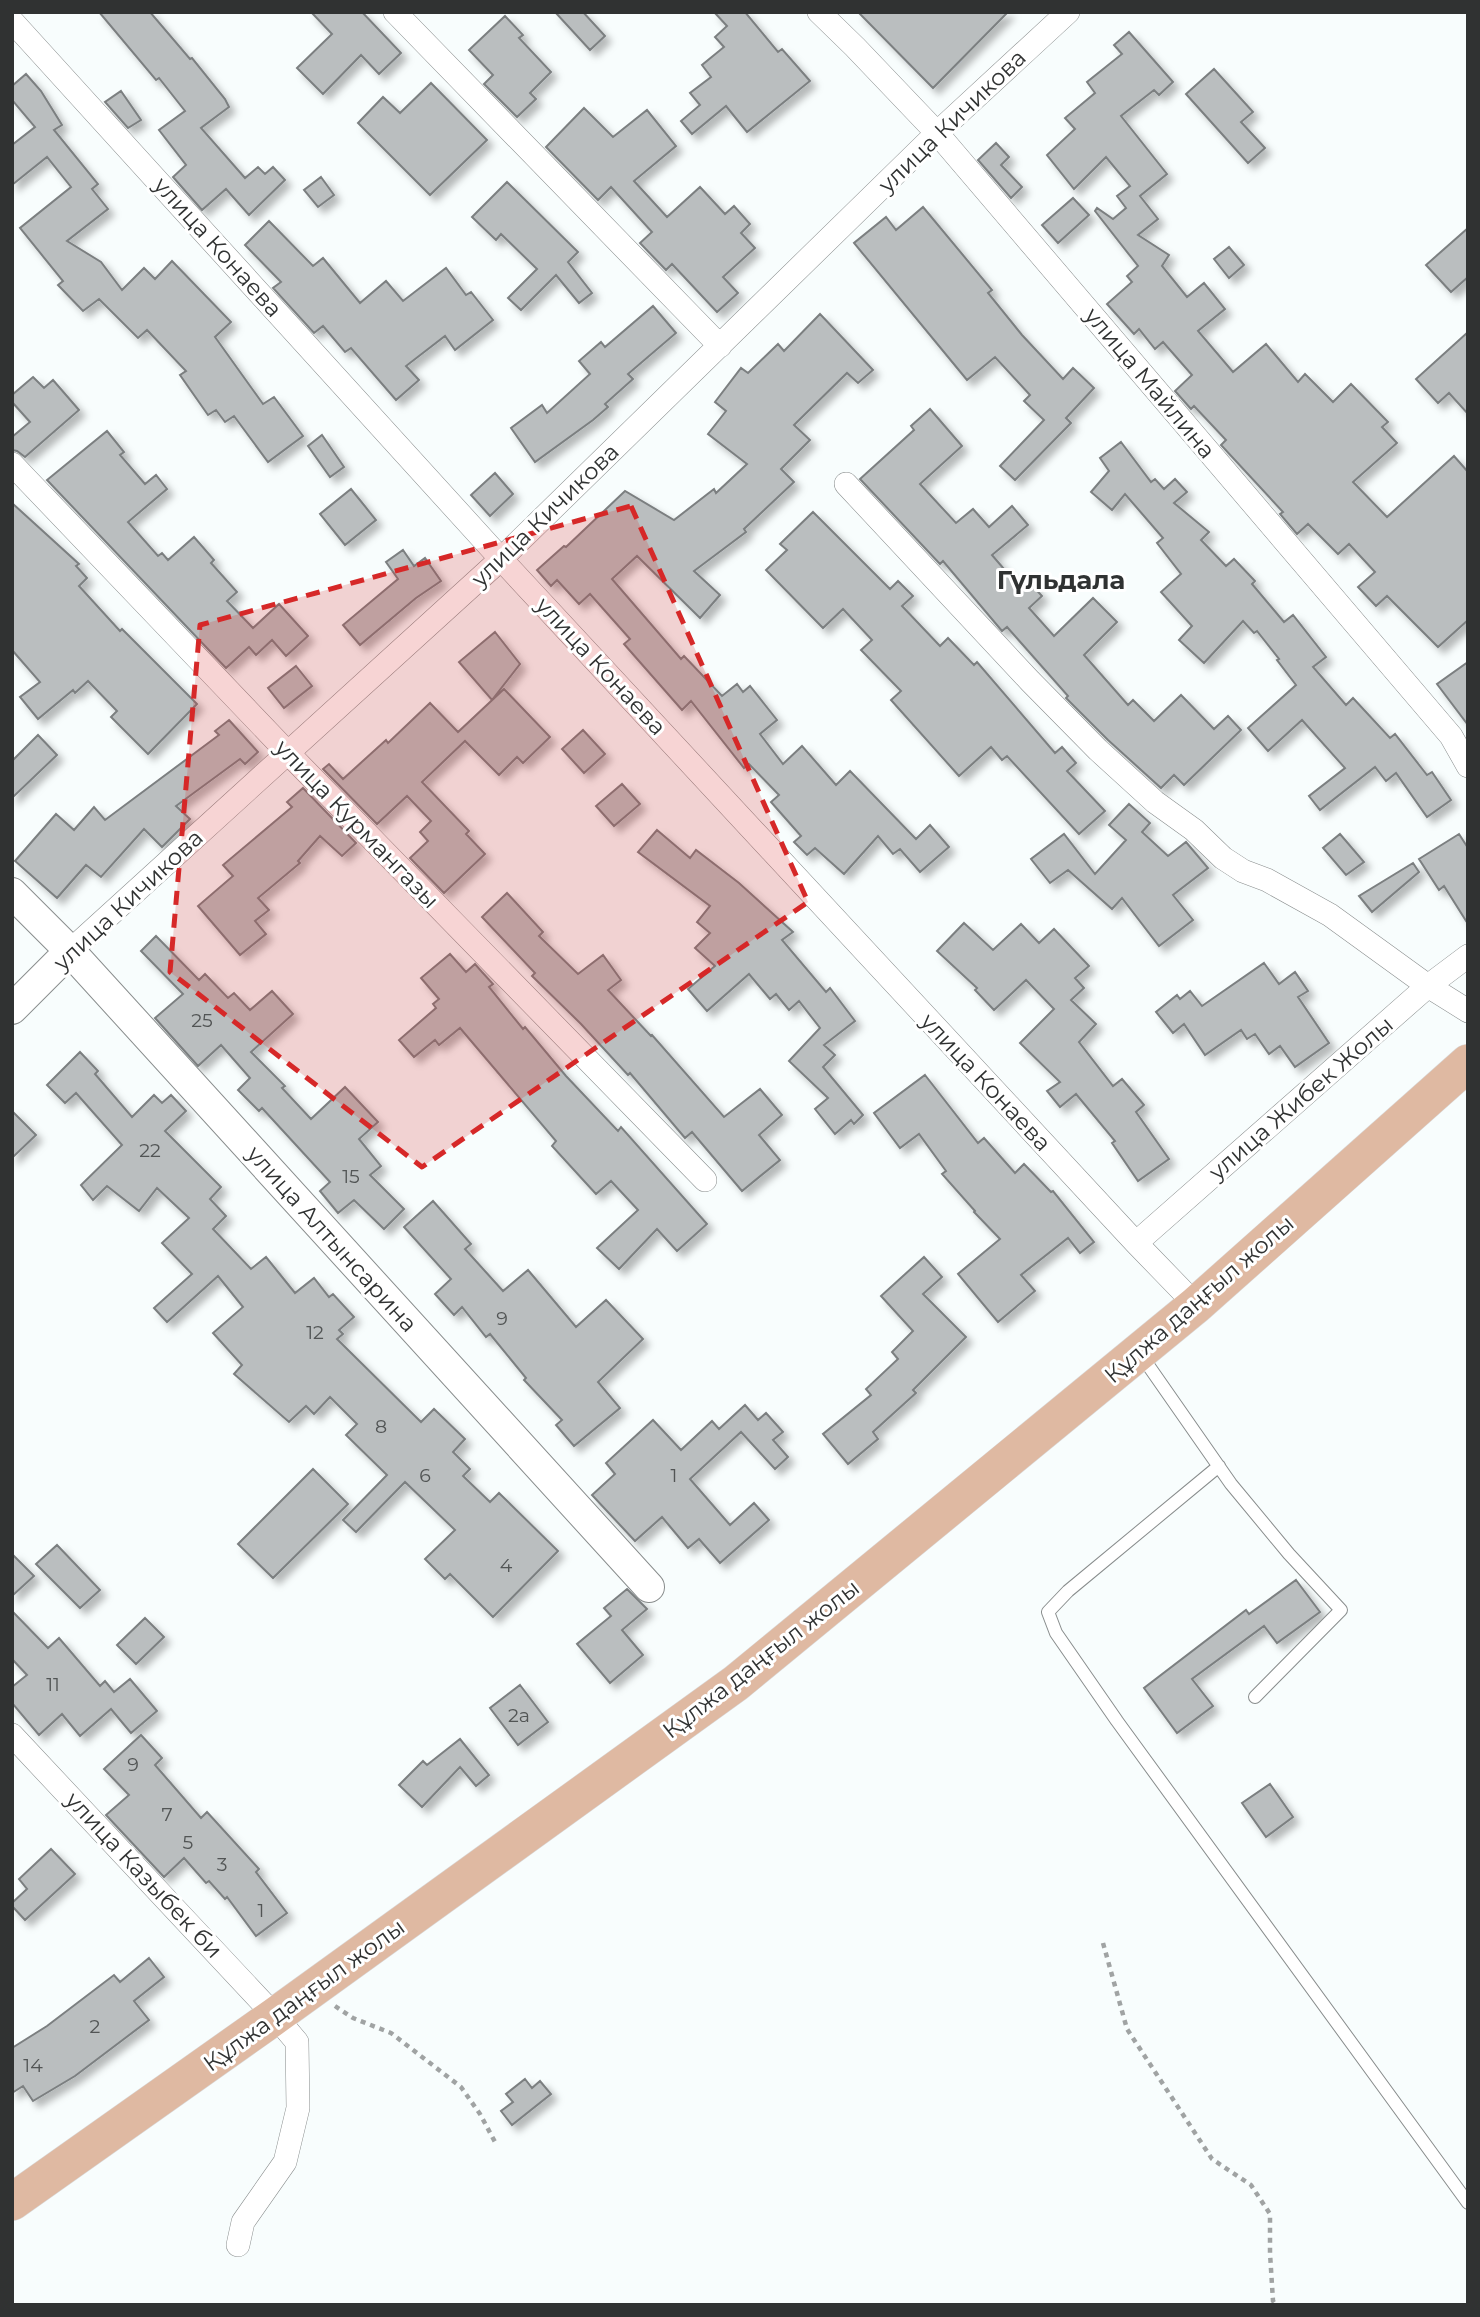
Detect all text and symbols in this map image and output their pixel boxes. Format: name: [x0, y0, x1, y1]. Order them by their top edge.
street label: улица Кичикова: [872, 43, 1032, 199]
street label: улица Конаева: [147, 171, 288, 323]
street label: улица Майлина: [1078, 301, 1221, 464]
street label: улица Кичикова: [465, 437, 625, 593]
district label: Гүльдала: [997, 564, 1125, 596]
street label: улица Конаева: [529, 590, 672, 741]
street label: улица Курмангазы: [269, 733, 445, 914]
street label: улица Кичикова: [47, 824, 209, 977]
street label: улица Конаева: [914, 1006, 1057, 1157]
house number: 25: [191, 1009, 213, 1032]
street label: улица Жибек Жолы: [1202, 1010, 1399, 1186]
house number: 22: [139, 1139, 161, 1162]
street label: улица Алтынсарина: [240, 1139, 423, 1338]
house number: 15: [342, 1165, 360, 1188]
street label: Құлжа даңғыл жолы: [1099, 1209, 1299, 1389]
house number: 9: [496, 1307, 508, 1330]
house number: 12: [306, 1321, 324, 1344]
house number: 8: [375, 1415, 387, 1438]
house number: 6: [419, 1464, 431, 1487]
house number: 1: [671, 1464, 677, 1487]
house number: 4: [500, 1554, 513, 1577]
street label: Құлжа даңғыл жолы: [657, 1573, 865, 1745]
house number: 11: [46, 1673, 60, 1696]
house number: 2а: [508, 1704, 530, 1727]
house number: 9: [127, 1753, 139, 1776]
street label: улица Казыбек би: [59, 1785, 228, 1964]
house number: 7: [161, 1803, 173, 1826]
house number: 5: [183, 1831, 194, 1854]
house number: 3: [217, 1853, 227, 1876]
house number: 1: [258, 1899, 264, 1922]
street label: Құлжа даңғыл жолы: [198, 1913, 410, 2077]
house number: 2: [90, 2015, 101, 2038]
house number: 14: [23, 2054, 43, 2077]

